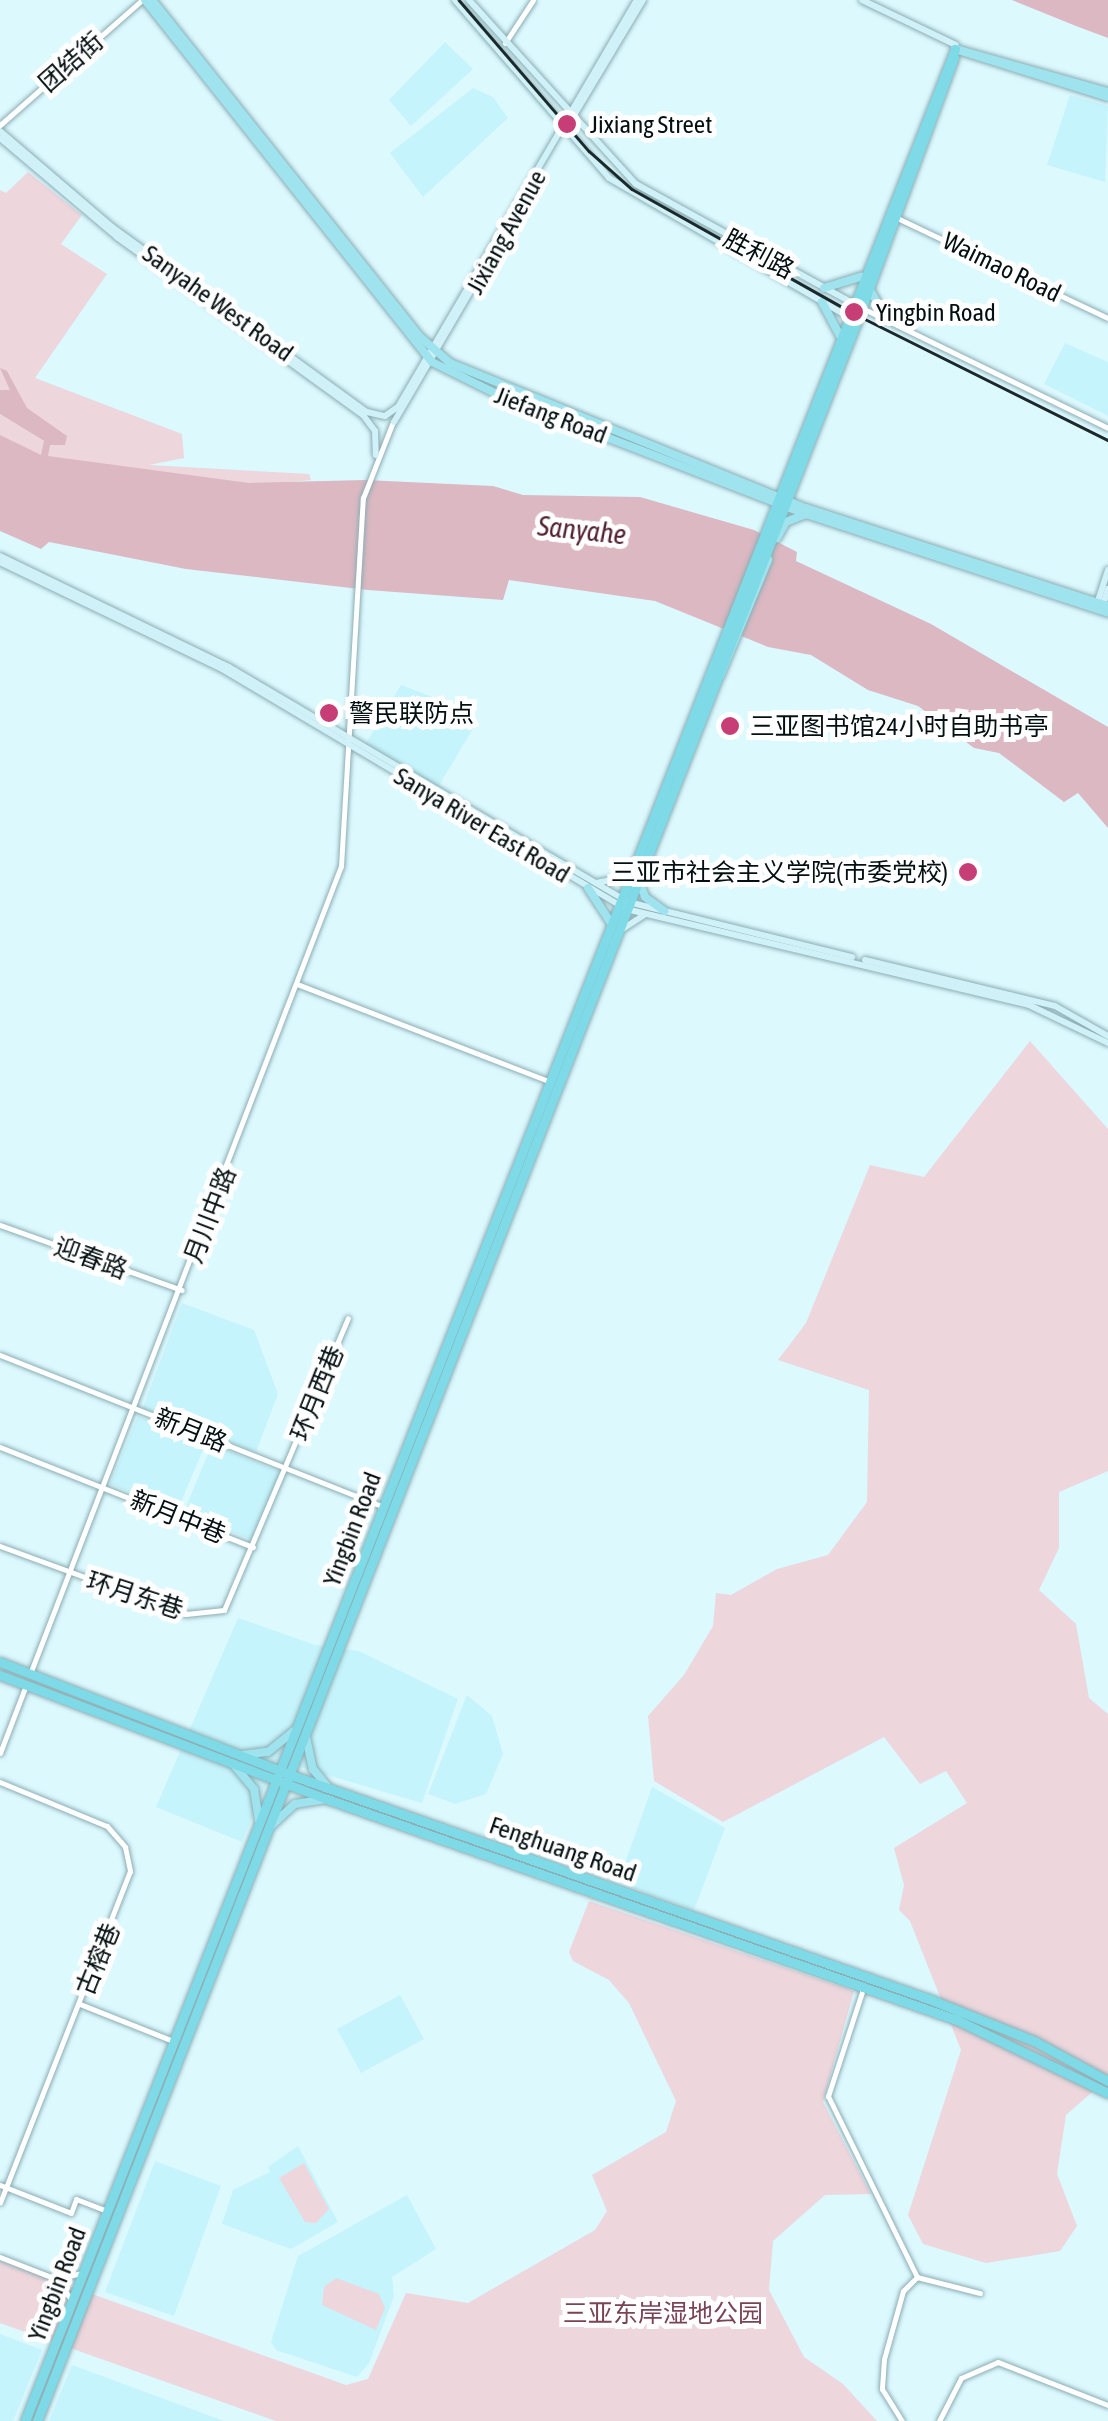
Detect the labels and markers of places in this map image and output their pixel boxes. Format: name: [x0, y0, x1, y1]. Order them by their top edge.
place label: Jixiang Street: [590, 109, 712, 139]
marker: Jixiang Street: [554, 111, 580, 137]
place label: Yingbin Road: [876, 297, 996, 327]
marker: Yingbin Road: [841, 299, 867, 325]
place label: 警民联防点: [349, 698, 474, 728]
marker: 警民联防点: [318, 702, 340, 724]
place label: 三亚图书馆24小时自助书亭: [750, 711, 1048, 741]
marker: 三亚图书馆24小时自助书亭: [719, 715, 741, 737]
place label: 三亚市社会主义学院(市委党校): [611, 857, 948, 887]
marker: 三亚市社会主义学院(市委党校): [957, 861, 979, 883]

